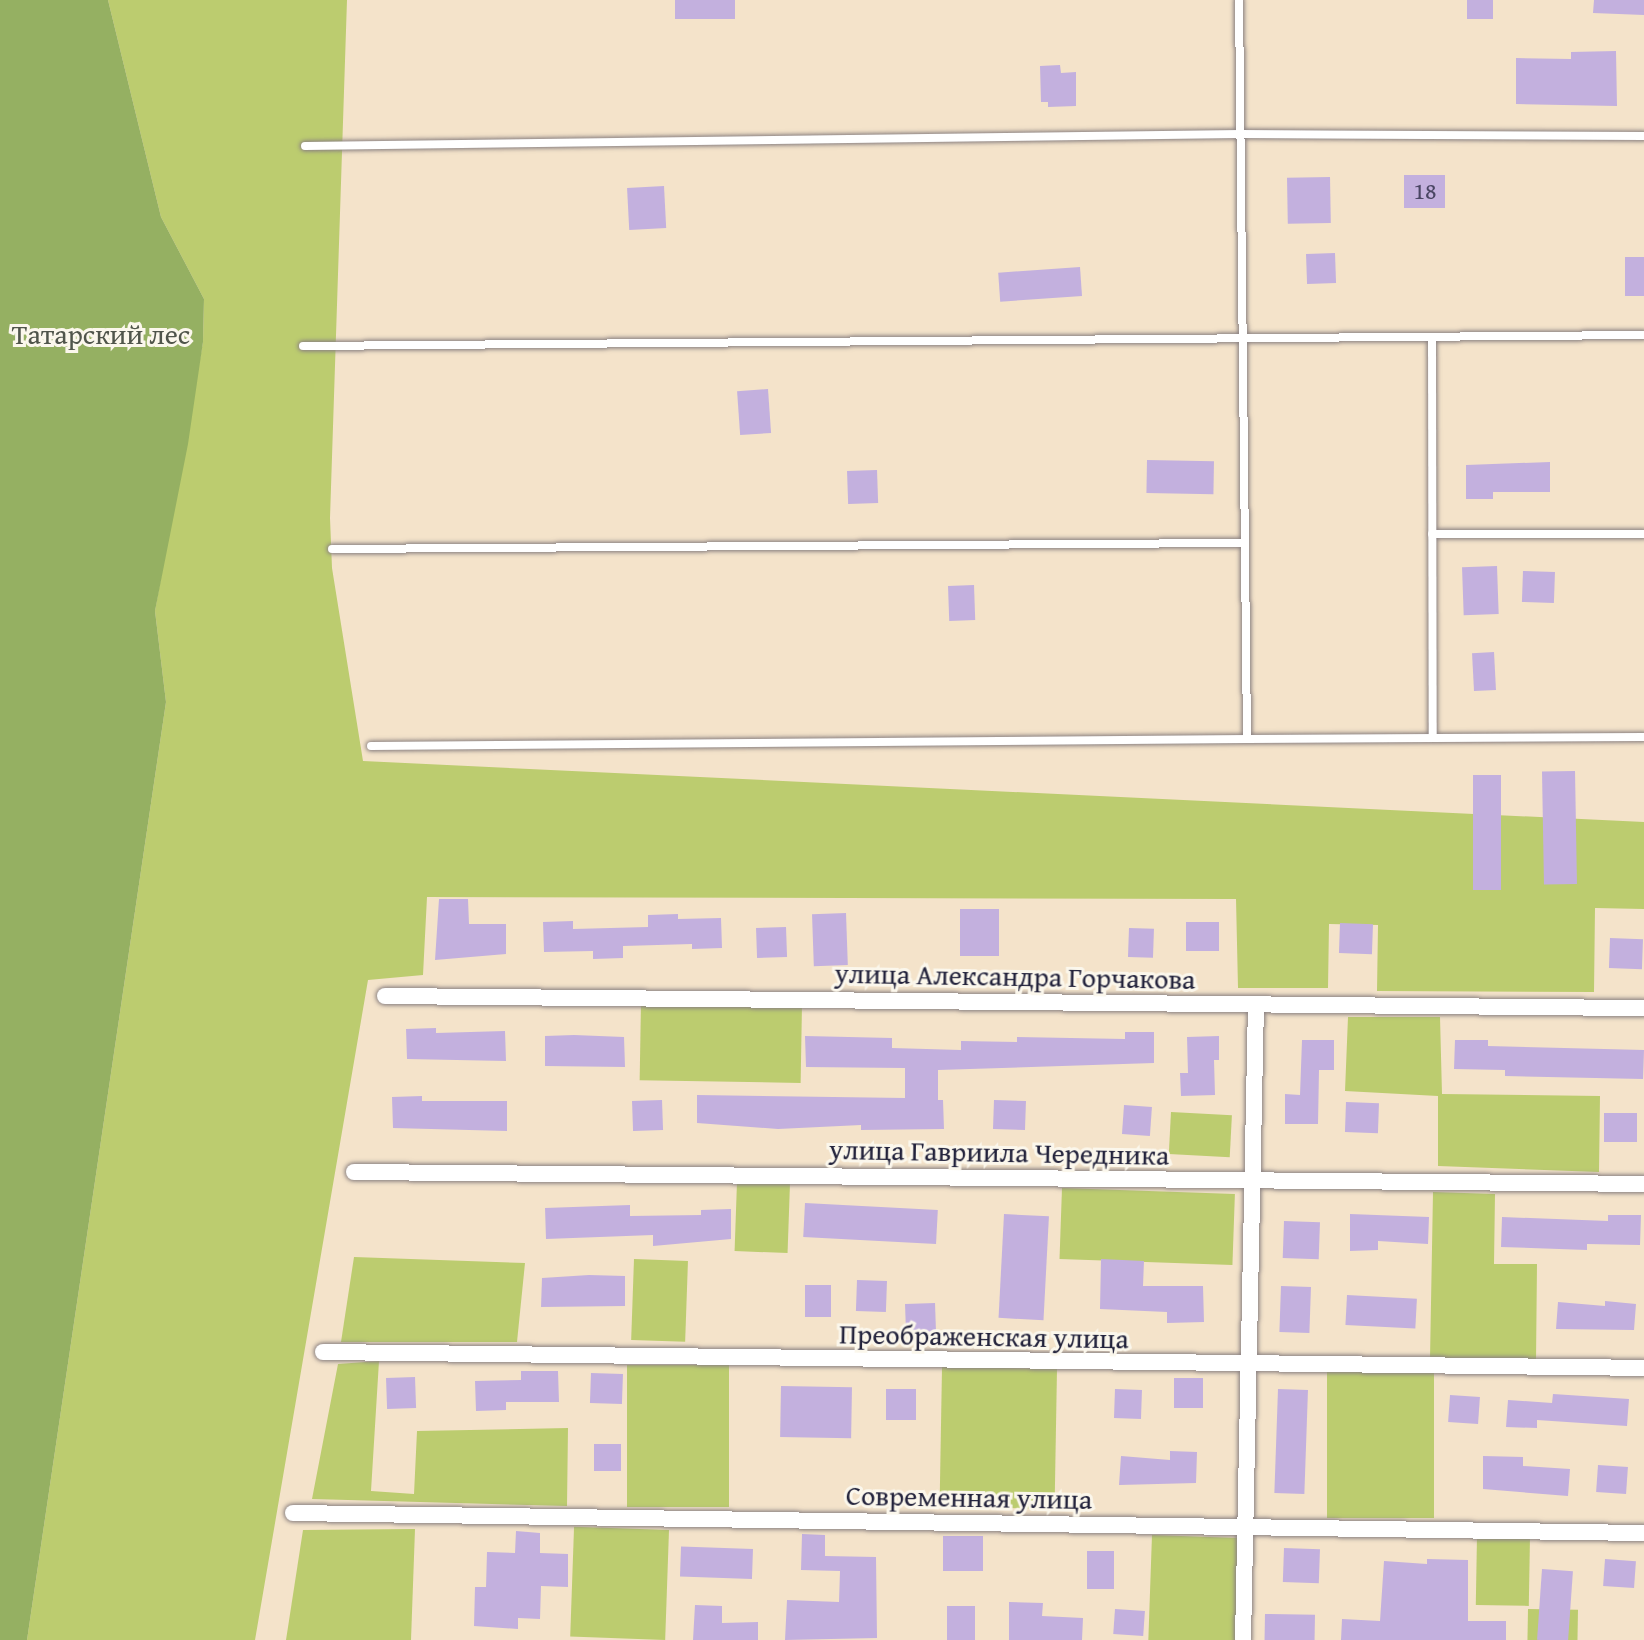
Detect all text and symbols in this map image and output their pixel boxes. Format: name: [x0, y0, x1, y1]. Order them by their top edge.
house number: 18: [1413, 177, 1437, 205]
park label: Татарский лес: [12, 317, 190, 351]
street label: улица Александра Горчакова: [834, 956, 1196, 996]
street label: улица Гавриила Чередника: [829, 1132, 1169, 1172]
street label: Преображенская улица: [839, 1317, 1129, 1355]
street label: Современная улица: [846, 1478, 1092, 1516]

